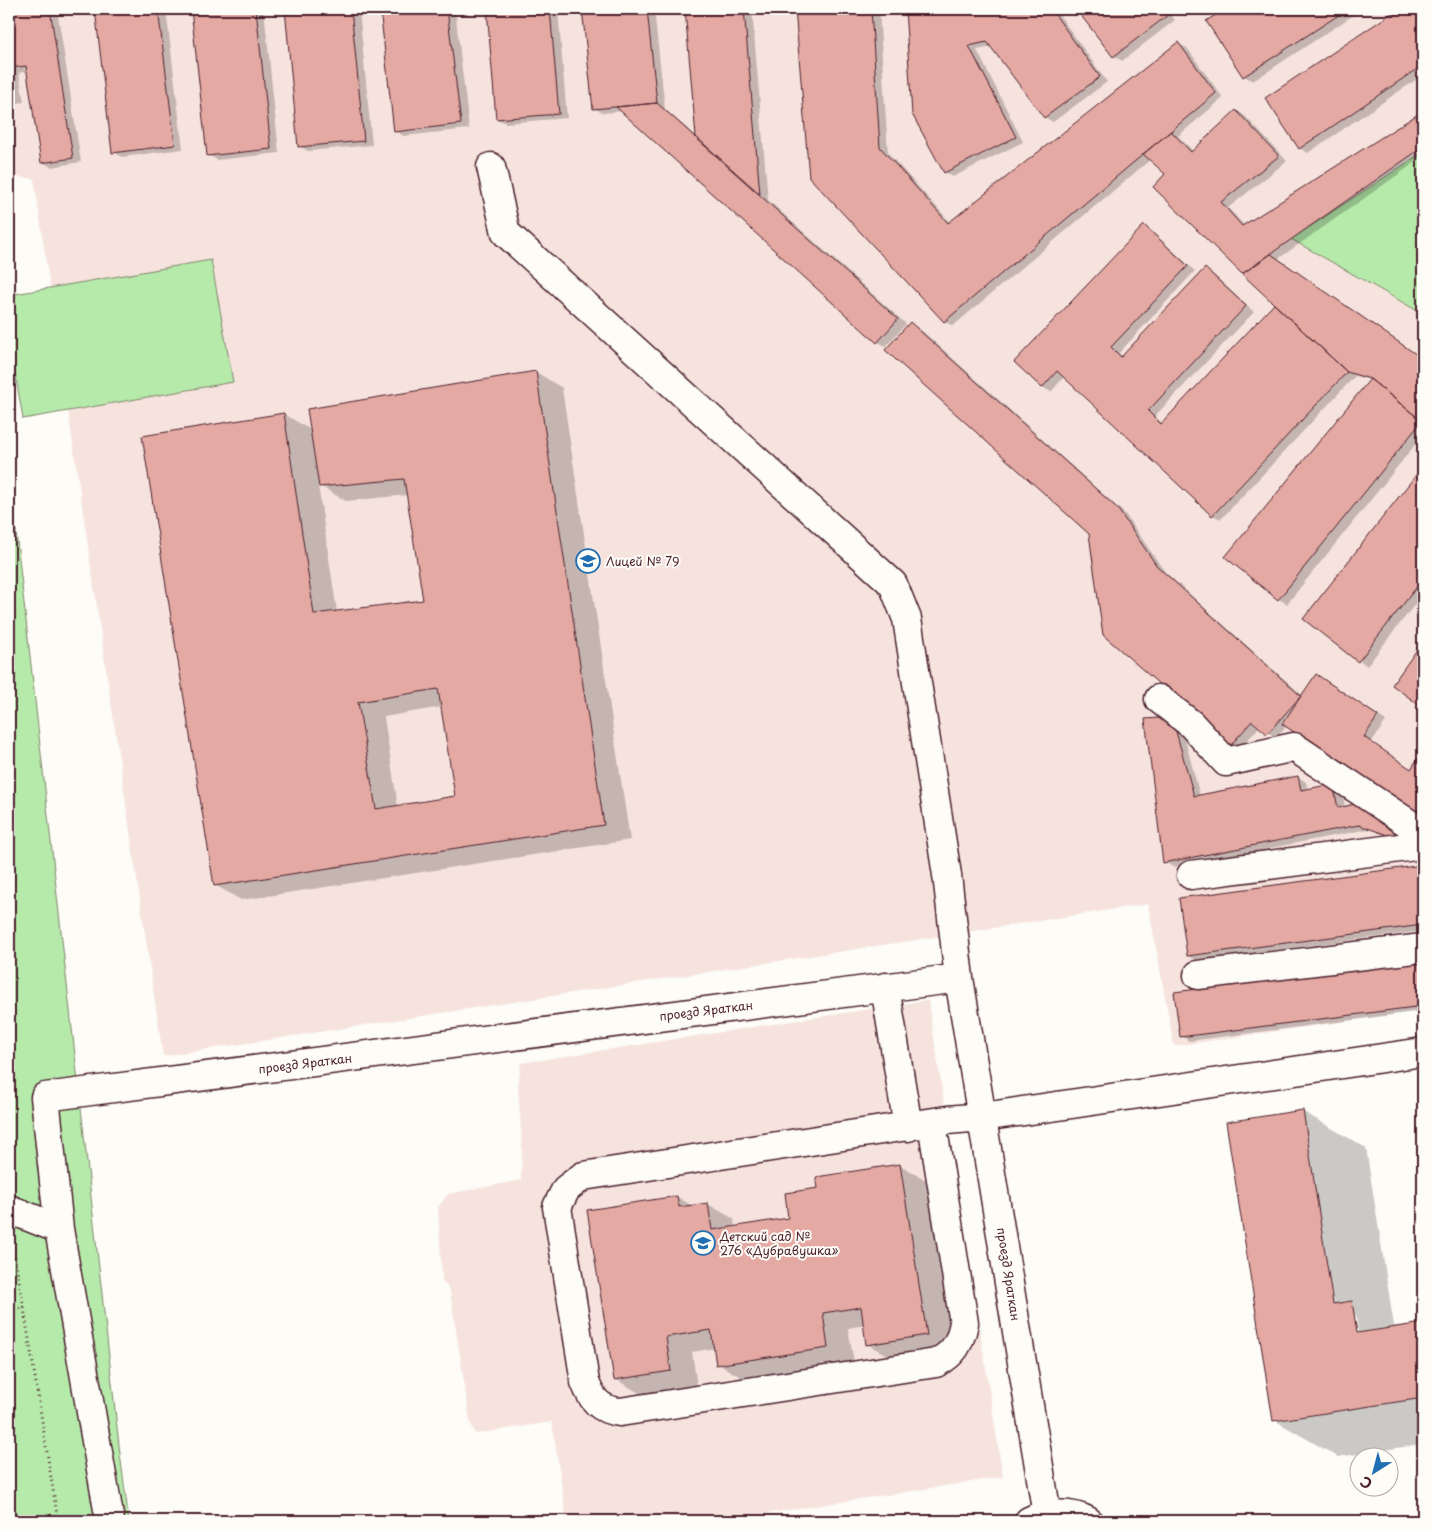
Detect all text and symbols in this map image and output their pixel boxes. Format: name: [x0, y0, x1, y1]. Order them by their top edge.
school or university icon: Лицей № 79: [575, 548, 601, 574]
place label: Лицей № 79: [606, 552, 679, 570]
street label: проезд Яраткан: [658, 995, 754, 1025]
street label: проезд Яраткан: [257, 1048, 353, 1078]
street label: проезд Яраткан: [993, 1226, 1025, 1322]
place label: Детский сад № 276 «Дубравушка»: [719, 1227, 839, 1259]
school or university icon: Детский сад № 276 «Дубравушка»: [690, 1230, 716, 1256]
north arrow: [1350, 1448, 1400, 1498]
text: С: [1356, 1471, 1376, 1495]

